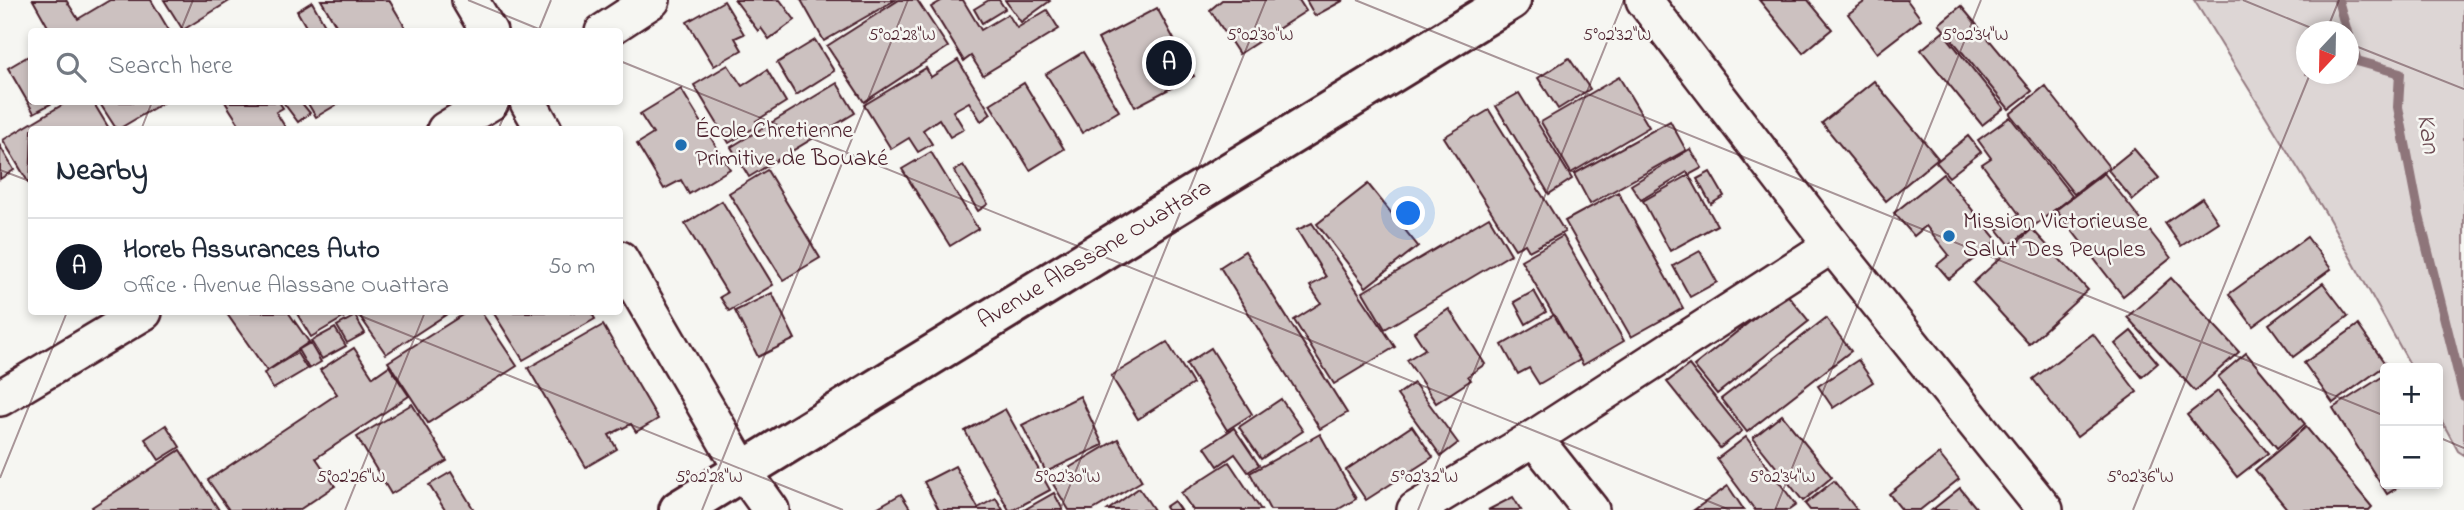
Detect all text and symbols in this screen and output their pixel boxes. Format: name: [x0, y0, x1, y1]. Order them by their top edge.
north arrow: [2296, 21, 2359, 84]
text: 5°02'28"W: [868, 23, 936, 49]
text: 5°02'30"W: [1226, 23, 1294, 49]
text: 5°02'32"W: [1583, 23, 1651, 49]
text: 5°02'34"W: [1942, 23, 2008, 49]
search box: [28, 28, 623, 105]
pin: A: [1146, 37, 1192, 89]
icon: search: [52, 48, 90, 86]
text: Search here: [108, 48, 233, 86]
water label: Kan: [2405, 111, 2449, 158]
place label: École Chretienne Primitive de Bouaké: [695, 114, 888, 177]
marker: École Chretienne Primitive de Bouaké: [673, 137, 689, 153]
text: Nearby: [56, 150, 148, 194]
street label: Avenue Alassane Ouattara: [971, 171, 1219, 339]
your location: [1391, 196, 1425, 230]
place label: Mission Victorieuse Salut Des Peuples: [1963, 205, 2148, 268]
marker: Mission Victorieuse Salut Des Peuples: [1941, 228, 1957, 244]
text: Horeb Assurances Auto: [123, 232, 380, 270]
text: A: [72, 251, 86, 284]
text: 50 m: [548, 251, 595, 284]
text: Office · Avenue Alassane Ouattara: [123, 270, 449, 303]
map controls: [2380, 363, 2443, 489]
button: +: [2380, 363, 2443, 426]
button: −: [2380, 426, 2443, 489]
text: 5°02'26"W: [317, 465, 385, 491]
text: 5°02'28"W: [675, 465, 743, 491]
text: 5°02'30"W: [1033, 465, 1101, 491]
text: 5°02'32"W: [1390, 465, 1458, 491]
text: 5°02'34"W: [1749, 465, 1815, 491]
text: 5°02'36"W: [2106, 465, 2174, 491]

